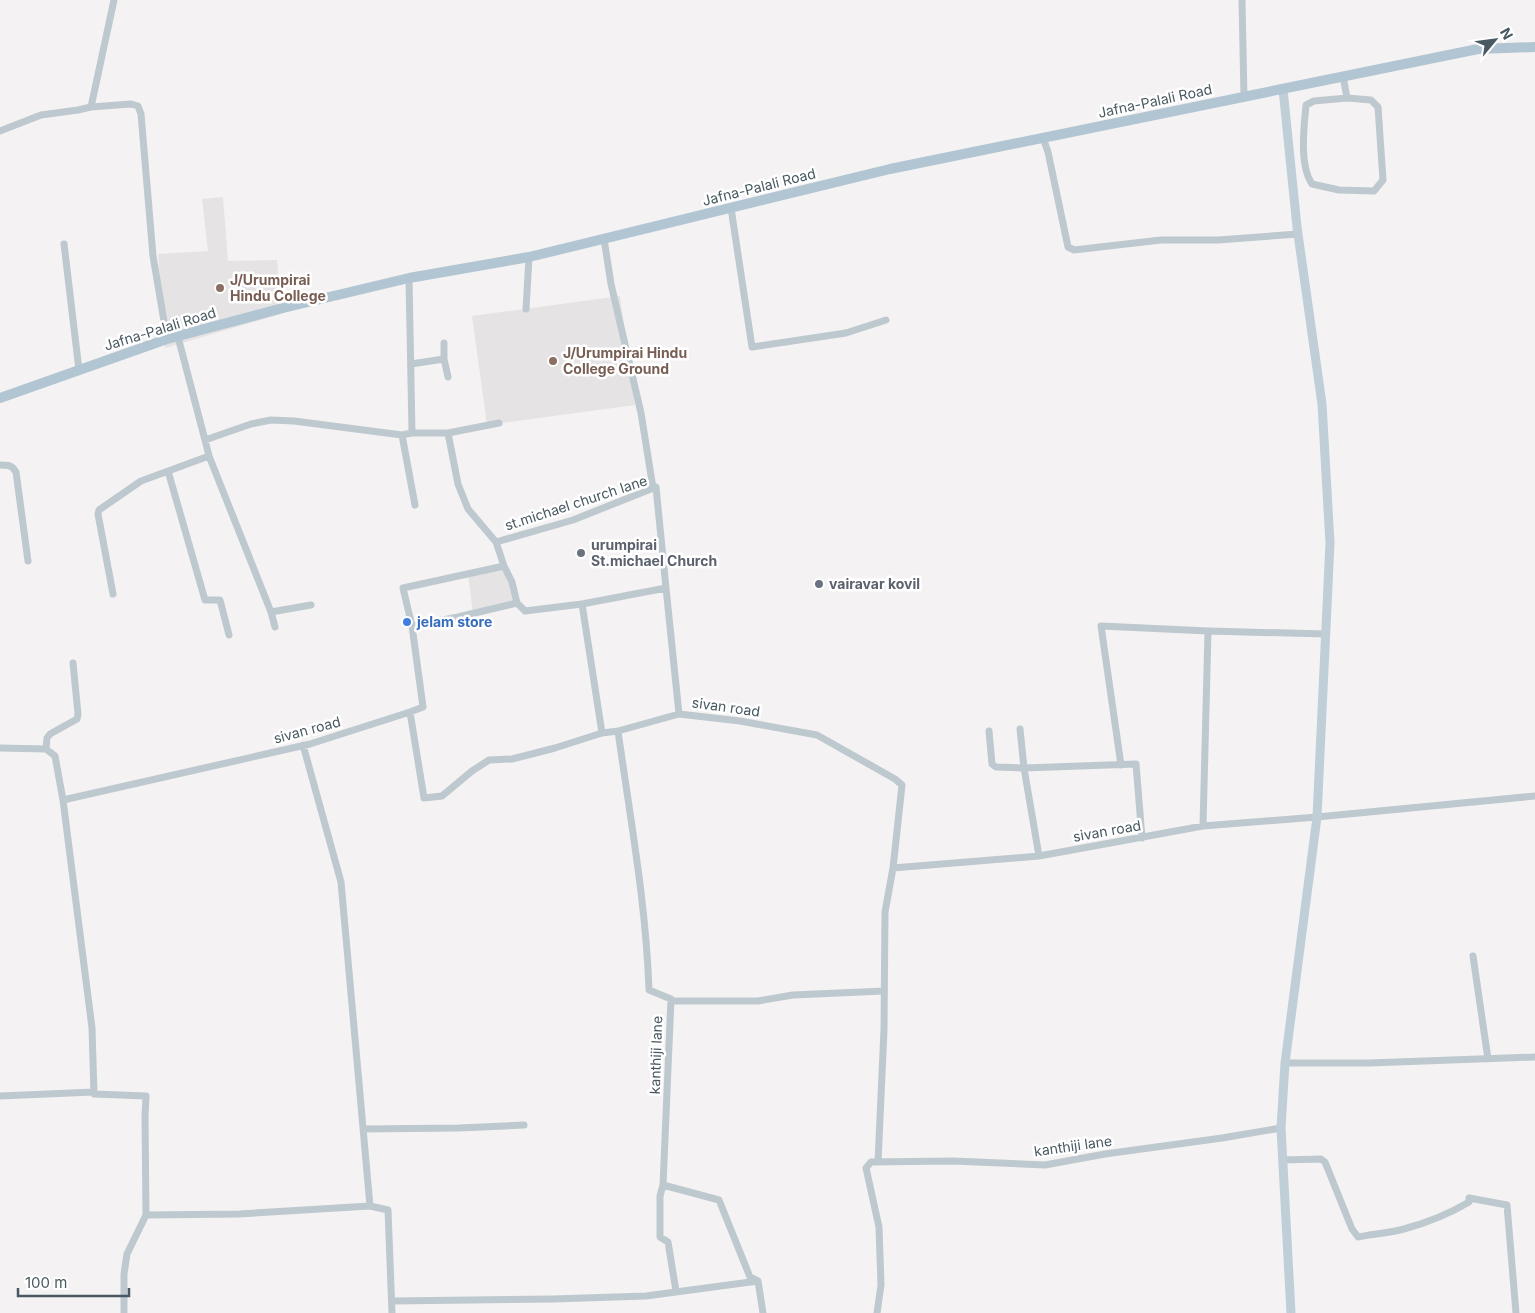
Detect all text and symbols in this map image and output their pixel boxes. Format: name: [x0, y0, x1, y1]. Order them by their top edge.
north arrow: [1470, 15, 1520, 65]
text: N: [1497, 25, 1517, 42]
street label: Jafna-Palali Road: [1096, 80, 1213, 121]
street label: Jafna-Palali Road: [700, 164, 817, 209]
place label: J/Urumpirai Hindu College: [230, 271, 326, 304]
marker: J/Urumpirai Hindu College: [214, 282, 226, 294]
street label: Jafna-Palali Road: [102, 303, 218, 354]
place label: J/Urumpirai Hindu College Ground: [563, 344, 687, 377]
marker: J/Urumpirai Hindu College Ground: [547, 355, 559, 367]
street label: st.michael church lane: [502, 471, 649, 534]
place label: urumpirai St.michael Church: [591, 536, 717, 569]
marker: urumpirai St.michael Church: [575, 547, 587, 559]
place label: vairavar kovil: [829, 575, 920, 592]
marker: vairavar kovil: [813, 578, 825, 590]
place label: jelam store: [416, 613, 492, 630]
marker: jelam store: [401, 616, 413, 628]
street label: sivan road: [691, 693, 761, 720]
street label: sivan road: [272, 712, 342, 747]
street label: sivan road: [1072, 816, 1142, 845]
street label: kanthiji lane: [646, 1015, 665, 1094]
street label: kanthiji lane: [1033, 1132, 1113, 1159]
scale bar: [18, 1266, 129, 1298]
text: 100 m: [25, 1273, 67, 1292]

